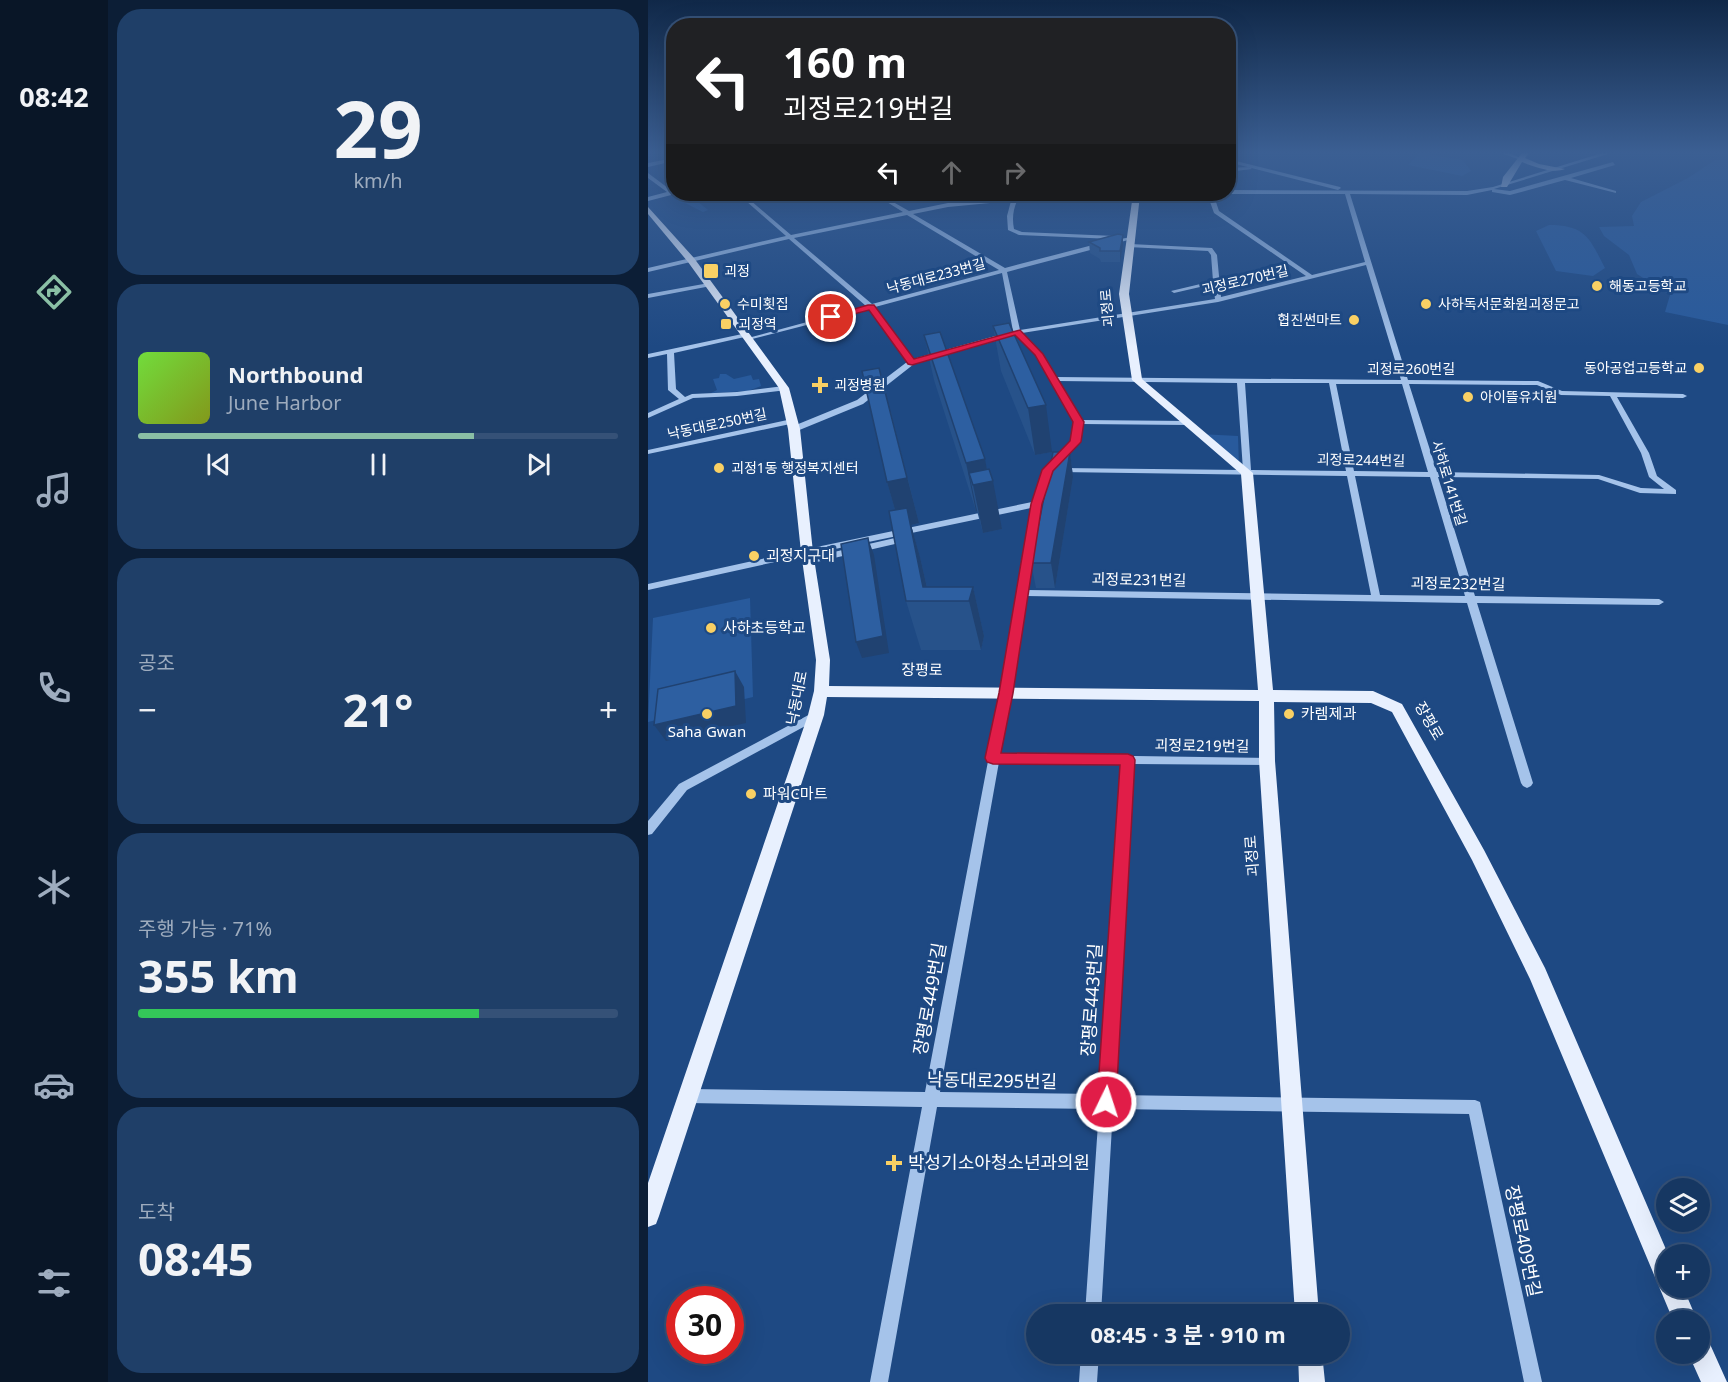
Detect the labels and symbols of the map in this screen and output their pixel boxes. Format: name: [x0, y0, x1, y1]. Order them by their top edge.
street label: 낙동대로233번길: [884, 253, 987, 298]
street label: 괴정로270번길: [1200, 260, 1290, 299]
place label: 괴정: [724, 261, 750, 280]
marker: 괴정: [702, 262, 720, 280]
place label: 해동고등학교: [1609, 276, 1686, 295]
marker: 해동고등학교: [1590, 279, 1604, 293]
street label: 괴정로: [1095, 288, 1118, 328]
pin: [805, 291, 856, 342]
place label: 수미횟집: [737, 294, 789, 313]
place label: 사하독서문화원괴정문고: [1438, 294, 1580, 313]
marker: 수미횟집: [718, 297, 732, 311]
marker: 사하독서문화원괴정문고: [1419, 297, 1433, 311]
place label: 협진썬마트: [1278, 310, 1342, 329]
marker: 협진썬마트: [1347, 313, 1361, 327]
place label: 괴정역: [738, 314, 777, 333]
marker: 괴정역: [719, 317, 733, 331]
place label: 동아공업고등학교: [1584, 358, 1687, 377]
street label: 괴정로260번길: [1367, 359, 1455, 378]
marker: 동아공업고등학교: [1692, 361, 1706, 375]
place label: 괴정병원: [834, 375, 886, 394]
marker: 괴정병원: [811, 376, 829, 394]
place label: 아이뜰유치원: [1480, 387, 1557, 406]
marker: 아이뜰유치원: [1461, 390, 1475, 404]
street label: 낙동대로250번길: [665, 404, 768, 443]
street label: 사하로141번길: [1427, 438, 1471, 528]
street label: 괴정로244번길: [1317, 449, 1405, 470]
place label: 괴정1동 행정복지센터: [731, 458, 859, 477]
marker: 괴정1동 행정복지센터: [712, 461, 726, 475]
place label: 괴정지구대: [766, 545, 835, 565]
marker: 괴정지구대: [747, 549, 761, 563]
street label: 괴정로231번길: [1091, 568, 1187, 590]
street label: 괴정로232번길: [1410, 572, 1506, 594]
place label: 사하초등학교: [723, 617, 806, 637]
marker: 사하초등학교: [704, 621, 718, 635]
street label: 장평로: [901, 659, 943, 679]
street label: 낙동대로: [781, 669, 811, 727]
street label: 장평로: [1411, 698, 1449, 743]
place label: 카렘제과: [1301, 703, 1356, 723]
marker: Saha Gwan: [700, 707, 714, 721]
marker: 카렘제과: [1282, 707, 1296, 721]
place label: Saha Gwan: [668, 721, 746, 741]
street label: 괴정로219번길: [1154, 734, 1250, 756]
place label: 파워C마트: [763, 783, 828, 803]
marker: 파워C마트: [744, 787, 758, 801]
street label: 괴정로: [1240, 835, 1262, 877]
street label: 장평로449번길: [907, 941, 951, 1057]
street label: 장평로443번길: [1075, 942, 1107, 1057]
street label: 낙동대로295번길: [927, 1067, 1057, 1093]
position arrow: [1074, 1070, 1138, 1134]
place label: 박성기소아청소년과의원: [908, 1150, 1090, 1174]
marker: 박성기소아청소년과의원: [885, 1154, 903, 1172]
street label: 장평로409번길: [1500, 1183, 1548, 1299]
speed limit sign: 30: [666, 1286, 744, 1364]

